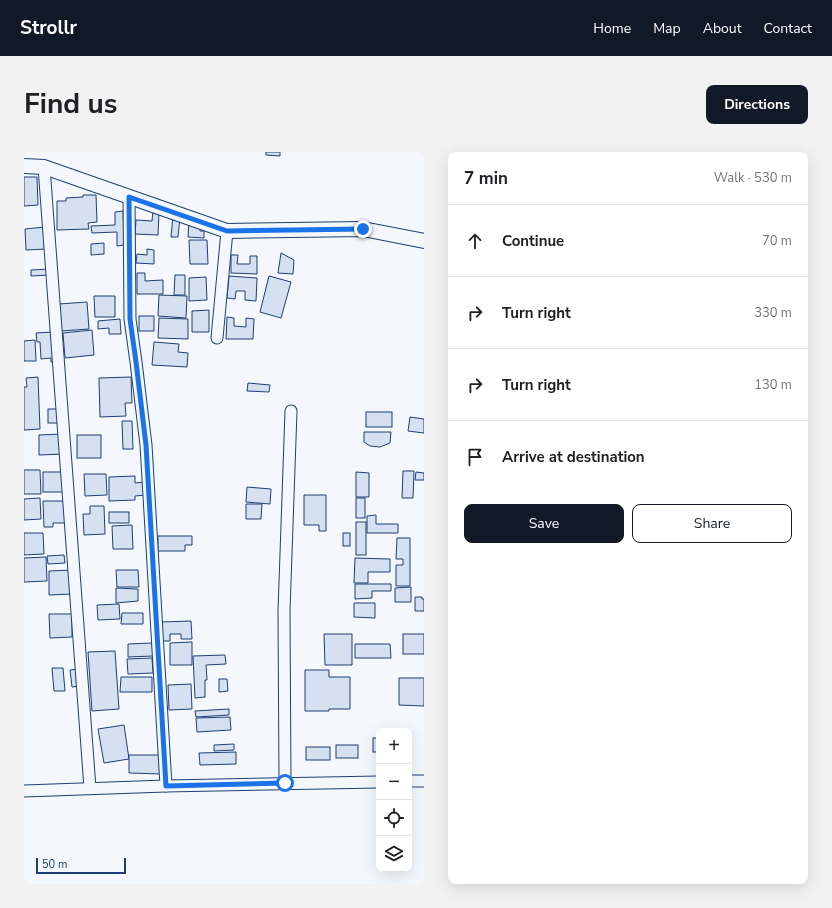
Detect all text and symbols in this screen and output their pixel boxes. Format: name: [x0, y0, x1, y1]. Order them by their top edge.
text: Strollr: [20, 15, 77, 41]
text: Home: [593, 19, 631, 38]
text: Map: [653, 19, 681, 38]
text: About: [703, 19, 742, 38]
text: Contact: [764, 19, 812, 38]
text: Find us: [24, 85, 118, 123]
button: Directions: [706, 85, 808, 124]
text: 7 min: [464, 167, 508, 190]
text: Walk · 530 m: [714, 169, 792, 187]
route end: [354, 220, 372, 238]
icon: ahead: [464, 230, 486, 252]
text: Continue: [502, 231, 564, 251]
text: 70 m: [762, 232, 792, 250]
icon: right: [464, 302, 486, 324]
text: Turn right: [502, 303, 571, 323]
text: 330 m: [754, 304, 792, 322]
icon: right: [464, 374, 486, 396]
text: Turn right: [502, 375, 571, 395]
text: 130 m: [754, 376, 792, 394]
icon: arrive: [464, 446, 486, 468]
text: Arrive at destination: [502, 447, 645, 467]
button: Save: [464, 504, 624, 543]
button: Share: [632, 504, 792, 543]
map controls: [376, 728, 412, 872]
button: +: [376, 728, 412, 764]
button: −: [376, 764, 412, 800]
route start: [276, 774, 294, 792]
button: locate: [376, 800, 412, 836]
button: layers: [376, 836, 412, 872]
scale bar: [36, 856, 126, 875]
text: 50 m: [42, 857, 67, 872]

